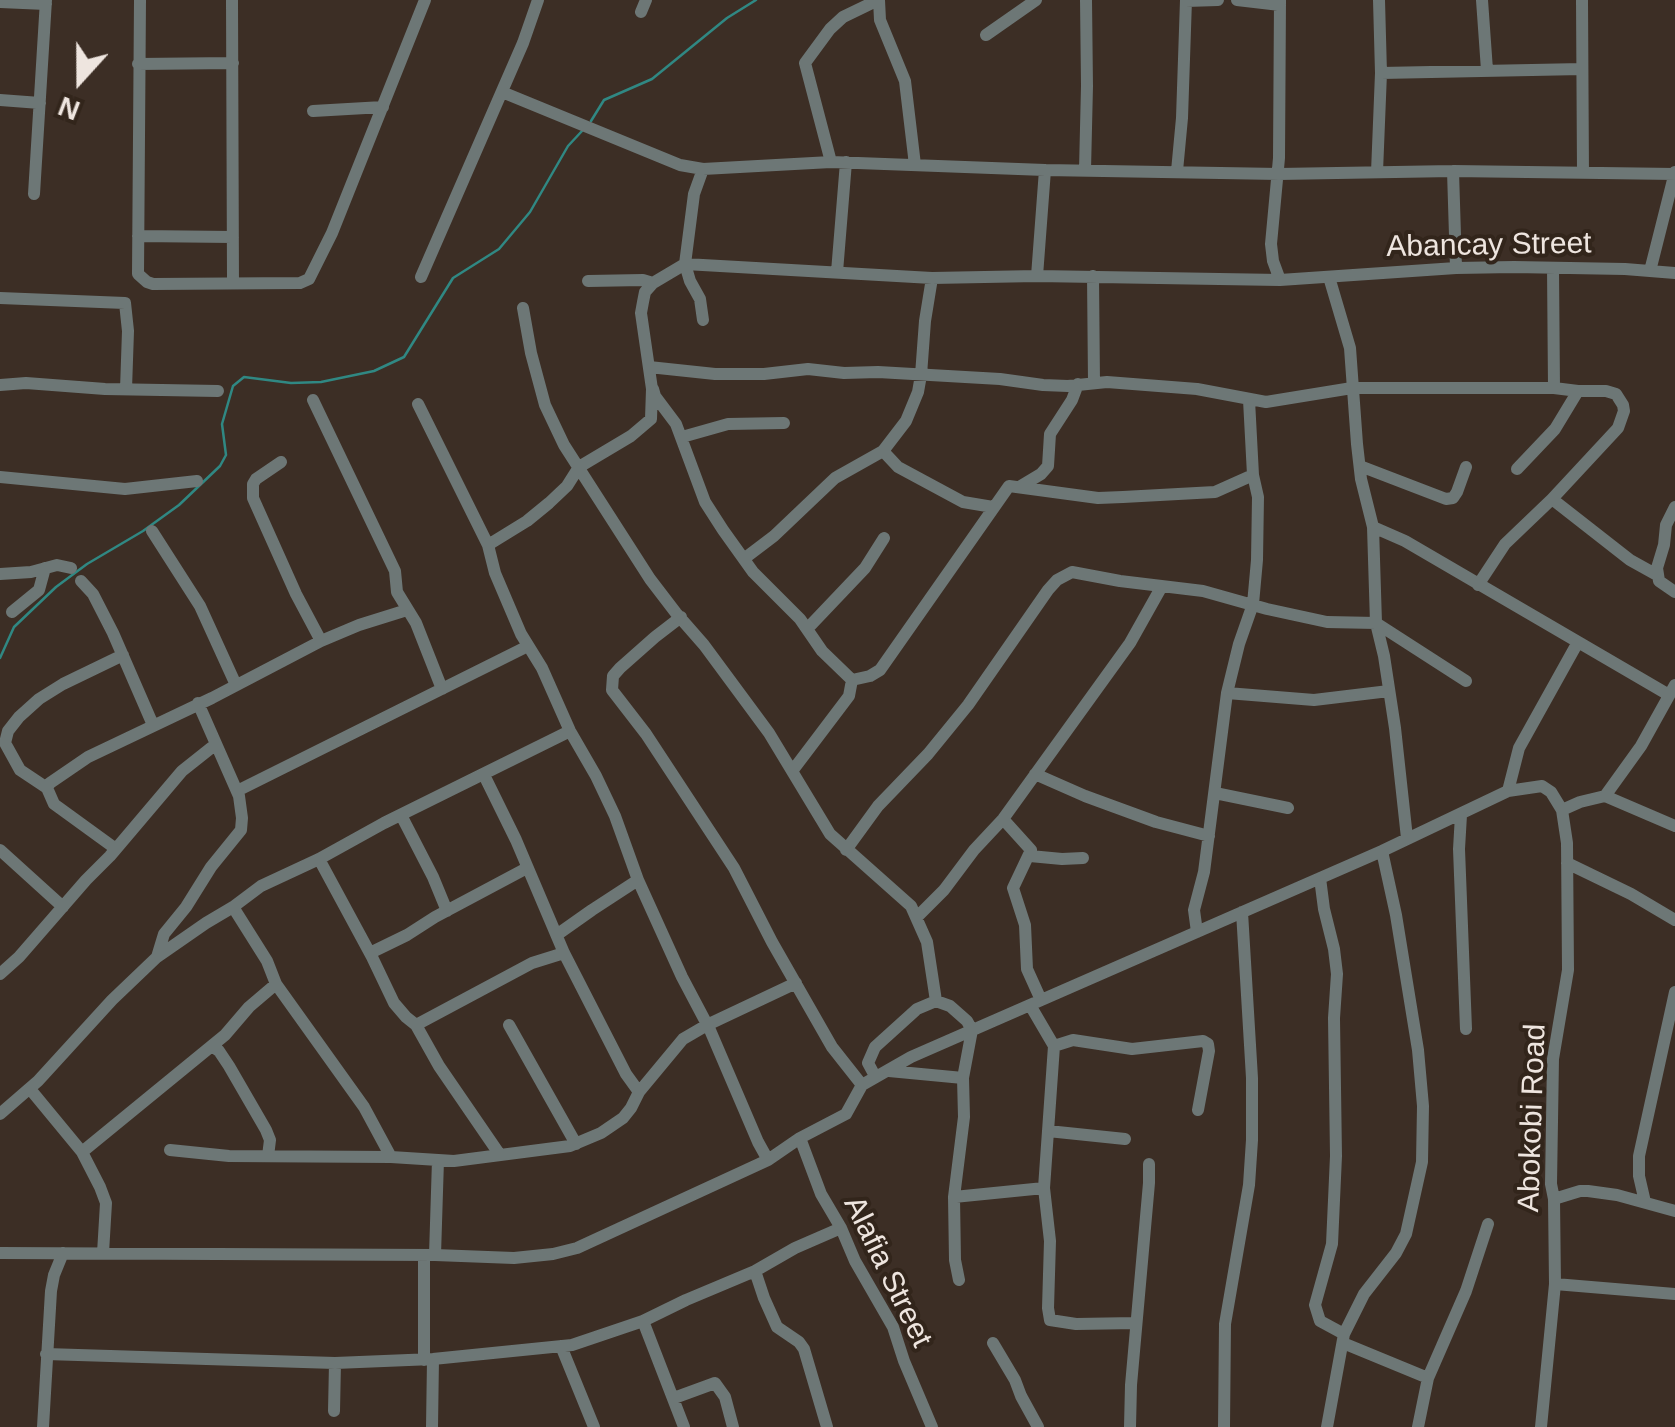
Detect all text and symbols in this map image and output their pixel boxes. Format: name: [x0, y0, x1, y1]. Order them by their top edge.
north arrow: [30, 30, 130, 130]
text: N: [54, 90, 84, 127]
street label: Abancay Street: [1386, 226, 1592, 266]
street label: Abokobi Road: [1512, 1023, 1554, 1213]
street label: Alafia Street: [835, 1191, 939, 1353]

